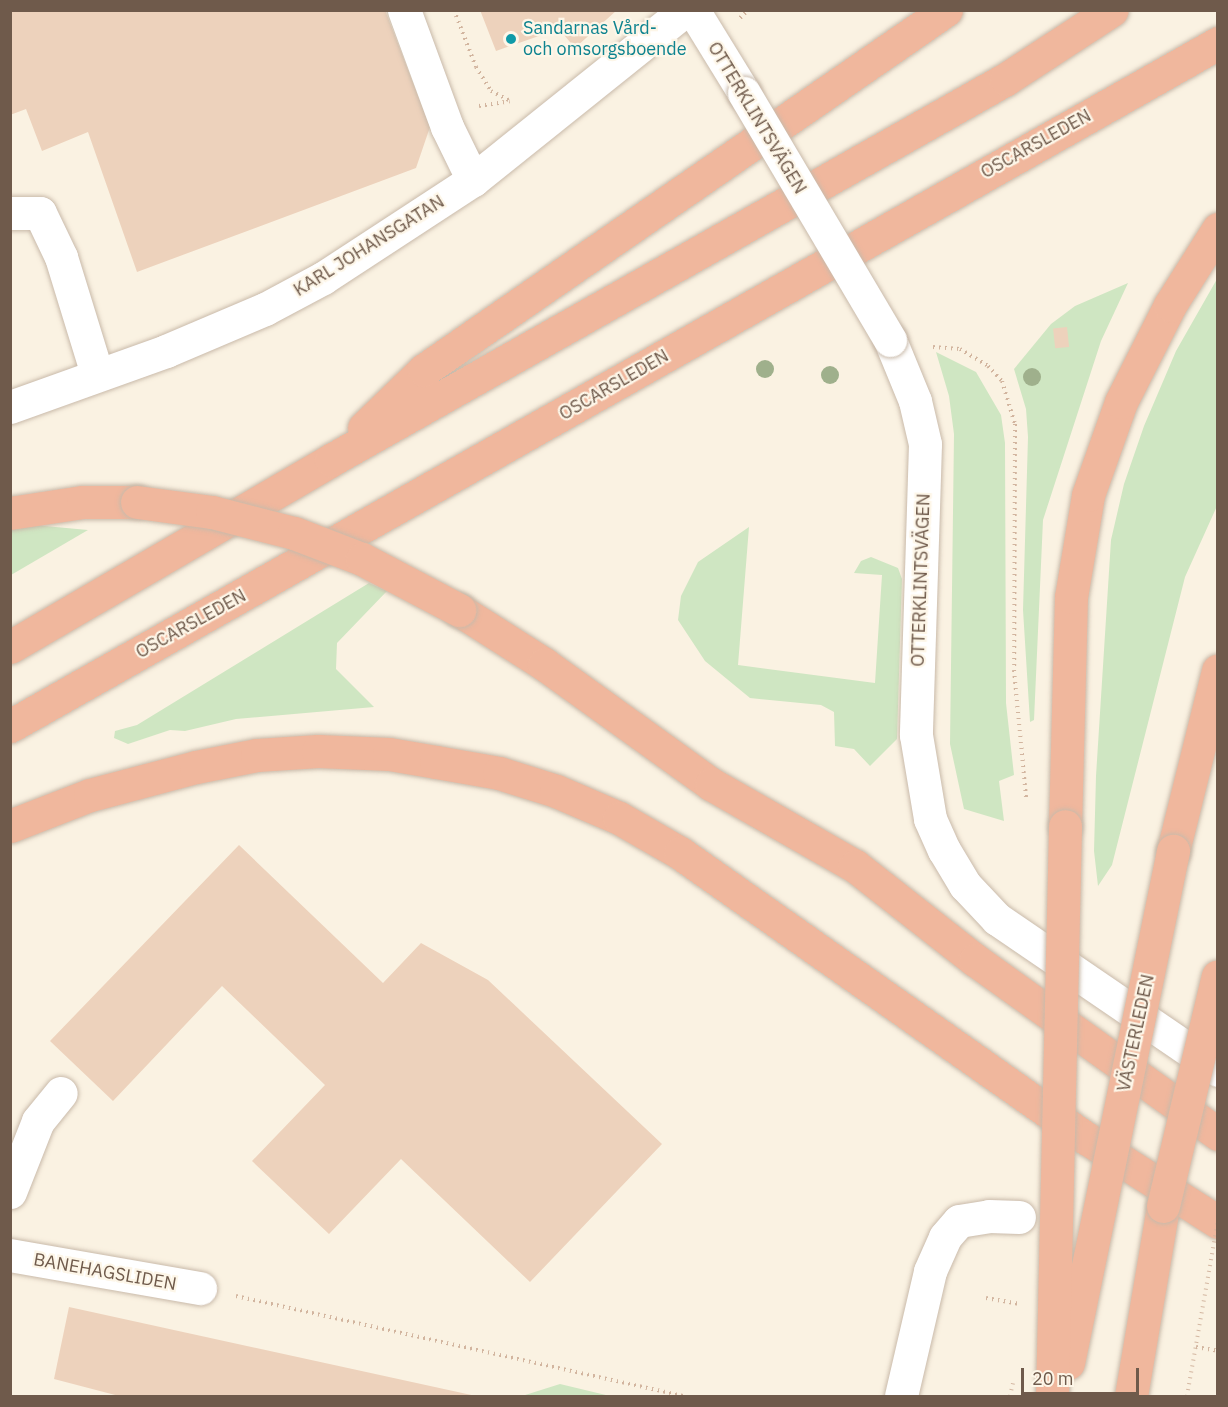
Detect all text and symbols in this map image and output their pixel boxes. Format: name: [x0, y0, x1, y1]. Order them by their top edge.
place label: Sandarnas Vård- och omsorgsboende: [523, 18, 687, 60]
marker: Sandarnas Vård- och omsorgsboende: [504, 32, 518, 46]
street label: OTTERKLINTSVÄGEN: [703, 38, 811, 198]
street label: OSCARSLEDEN: [977, 105, 1095, 183]
street label: KARL JOHANSGATAN: [290, 191, 448, 301]
street label: OSCARSLEDEN: [555, 345, 673, 425]
street label: OTTERKLINTSVÄGEN: [907, 493, 935, 667]
street label: OSCARSLEDEN: [132, 585, 250, 663]
street label: VÄSTERLEDEN: [1113, 973, 1159, 1093]
street label: BANEHAGSLIDEN: [32, 1249, 178, 1295]
scale bar: [1024, 1356, 1142, 1394]
text: 20 m: [1032, 1367, 1074, 1390]

